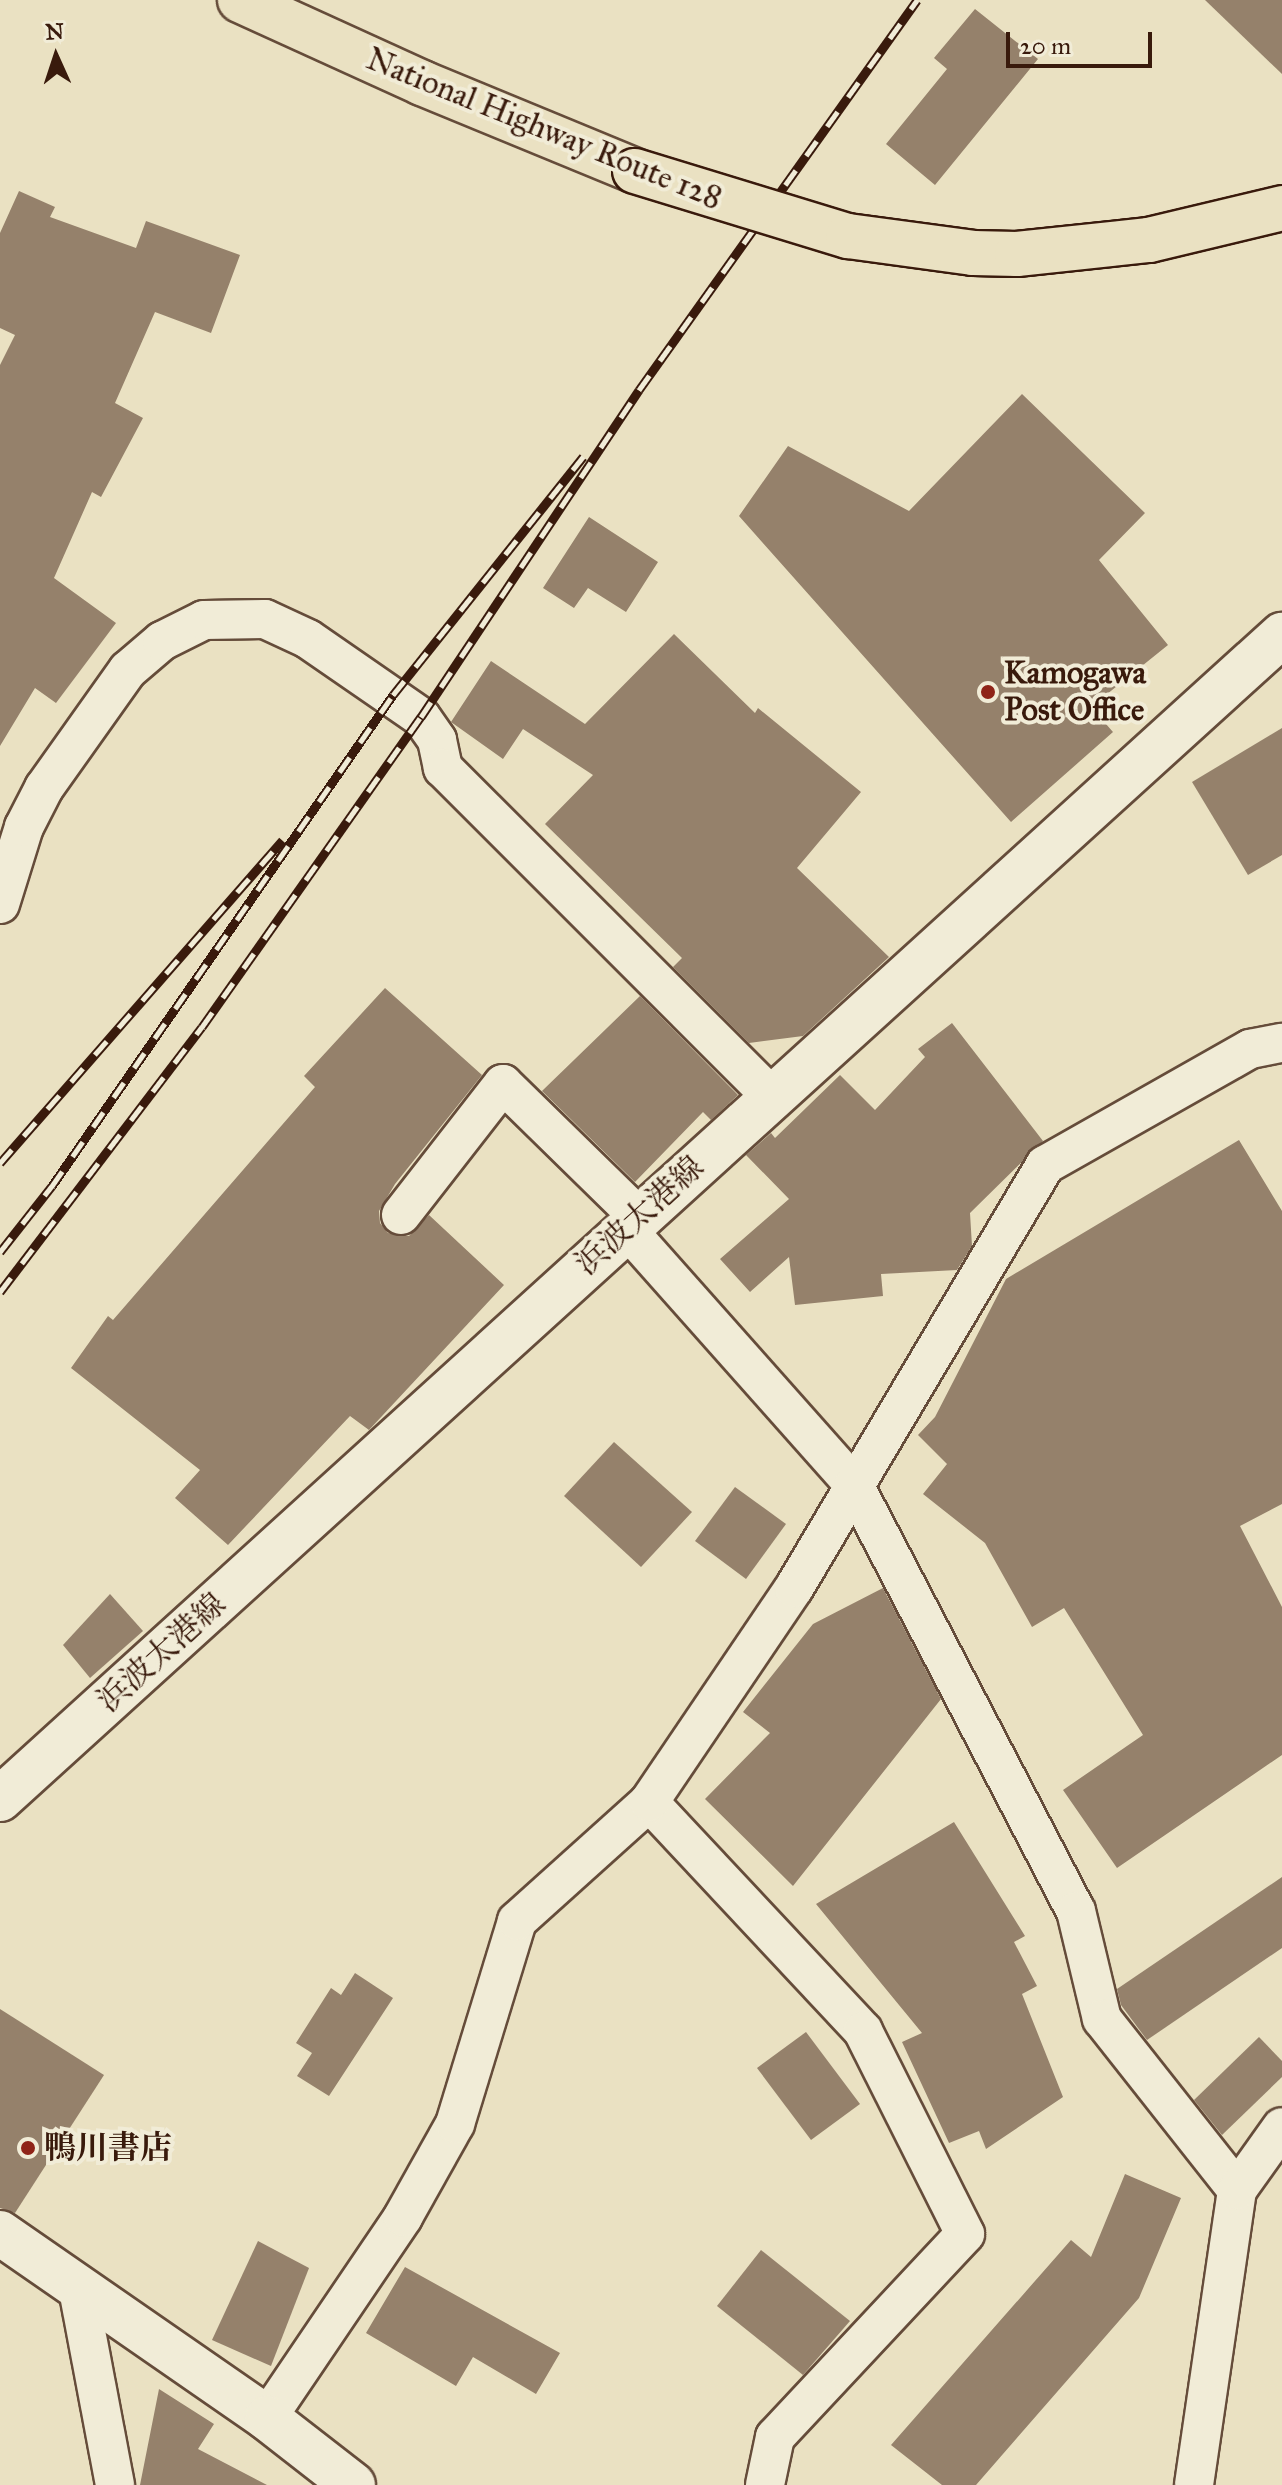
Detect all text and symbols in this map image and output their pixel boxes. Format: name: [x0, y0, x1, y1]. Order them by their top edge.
north arrow: [16, 16, 96, 96]
scale bar: [1010, 16, 1156, 66]
text: N: [45, 18, 65, 46]
text: 20 m: [1020, 31, 1071, 61]
street label: National Highway Route 128: [361, 40, 727, 218]
place label: Kamogawa Post Office: [1004, 655, 1146, 730]
marker: Kamogawa Post Office: [979, 683, 997, 701]
street label: 浜波太港線: [568, 1148, 712, 1284]
street label: 浜波太港線: [90, 1585, 234, 1721]
place label: 鴨川書店: [44, 2129, 172, 2167]
marker: 鴨川書店: [19, 2139, 37, 2157]

